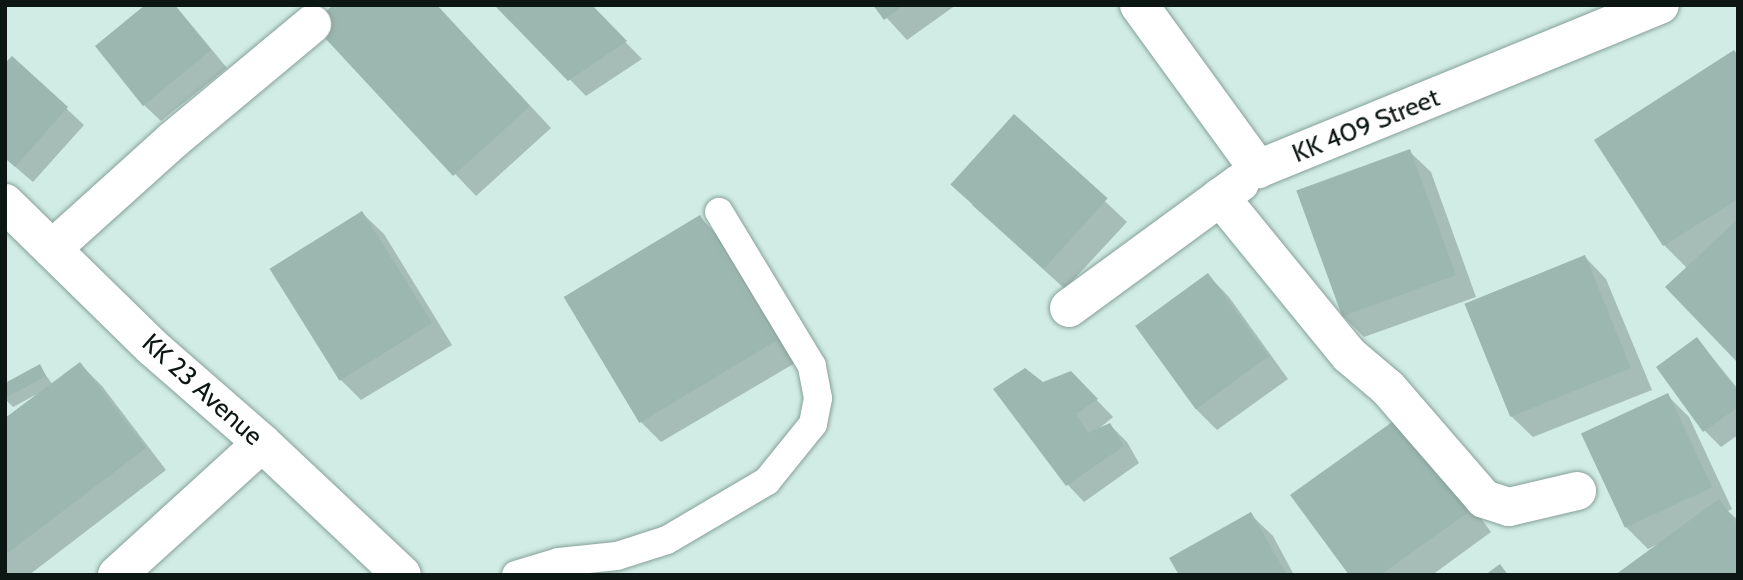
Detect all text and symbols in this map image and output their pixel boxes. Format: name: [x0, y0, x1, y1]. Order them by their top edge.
street label: KK 409 Street: [1288, 82, 1444, 170]
street label: KK 23 Avenue: [135, 328, 269, 452]

